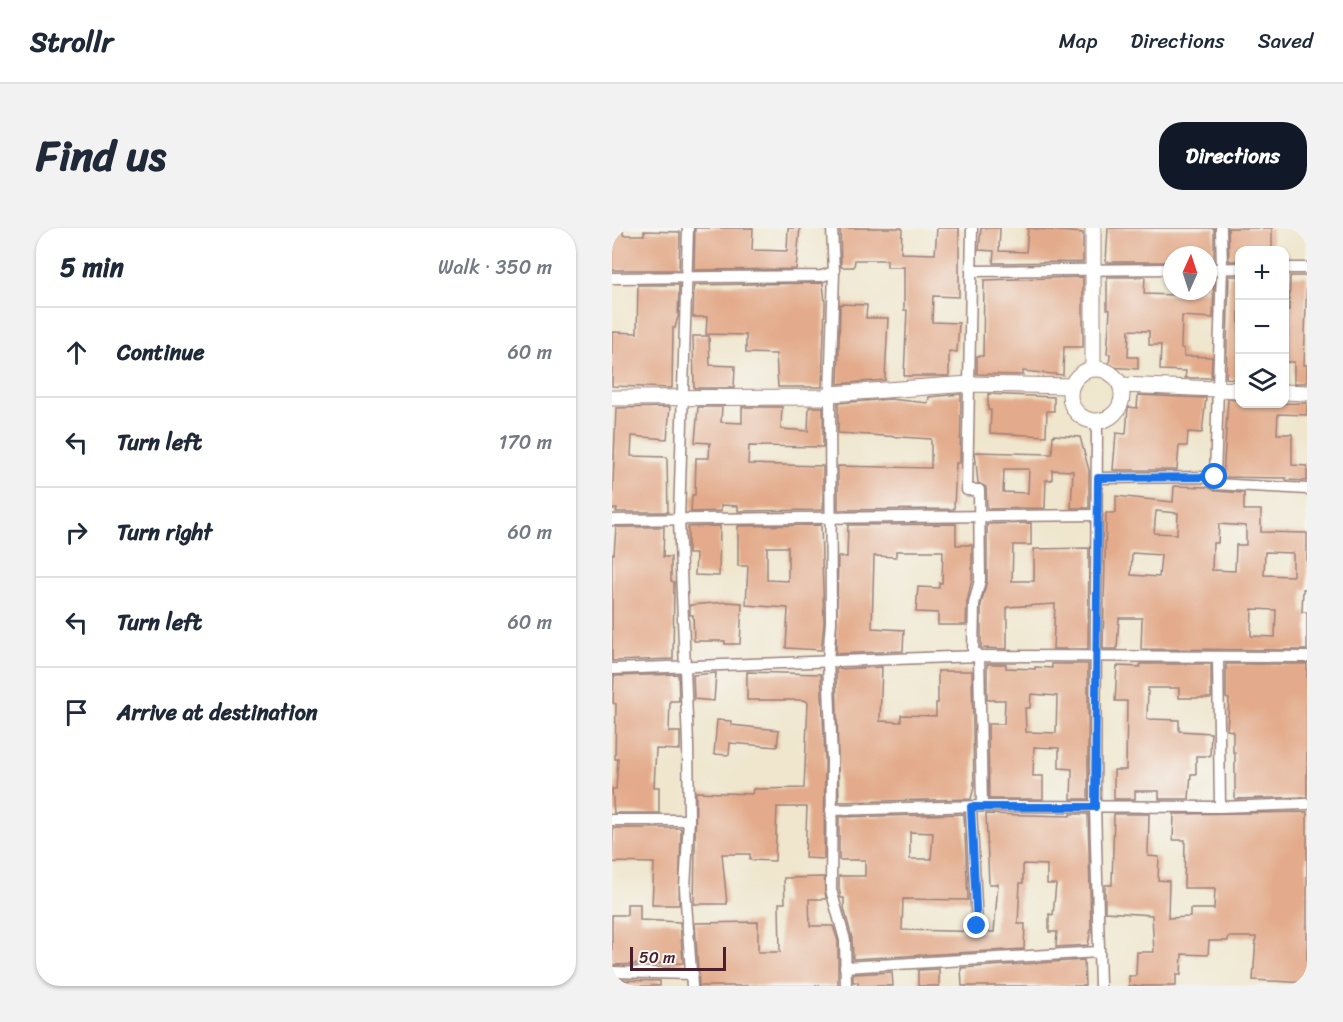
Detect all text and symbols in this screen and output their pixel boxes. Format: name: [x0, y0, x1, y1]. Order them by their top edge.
text: Strollr: [30, 17, 113, 66]
text: Map: [1059, 22, 1097, 60]
text: Directions: [1130, 22, 1225, 60]
text: Saved: [1258, 22, 1313, 60]
text: Find us: [36, 119, 166, 193]
button: Directions: [1159, 122, 1307, 190]
text: 5 min: [60, 244, 124, 290]
north arrow: [1163, 246, 1217, 300]
map controls: [1235, 246, 1289, 408]
button: +: [1235, 246, 1289, 300]
text: Walk · 350 m: [438, 250, 552, 285]
button: −: [1235, 300, 1289, 354]
text: Continue: [117, 333, 205, 372]
text: 60 m: [507, 335, 552, 370]
icon: ahead: [60, 336, 93, 369]
button: layers: [1235, 354, 1289, 408]
text: Turn left: [117, 423, 202, 462]
text: 170 m: [499, 425, 552, 460]
icon: left: [60, 426, 93, 459]
route start: [1201, 463, 1227, 489]
text: Turn right: [117, 513, 212, 552]
text: 60 m: [507, 515, 552, 550]
icon: right: [60, 516, 93, 549]
text: Turn left: [117, 603, 202, 642]
text: 60 m: [507, 605, 552, 640]
icon: left: [60, 606, 93, 639]
text: Arrive at destination: [117, 693, 318, 732]
icon: arrive: [60, 696, 93, 729]
route end: [963, 912, 989, 938]
text: 50 m: [639, 943, 675, 972]
scale bar: [630, 944, 726, 972]

